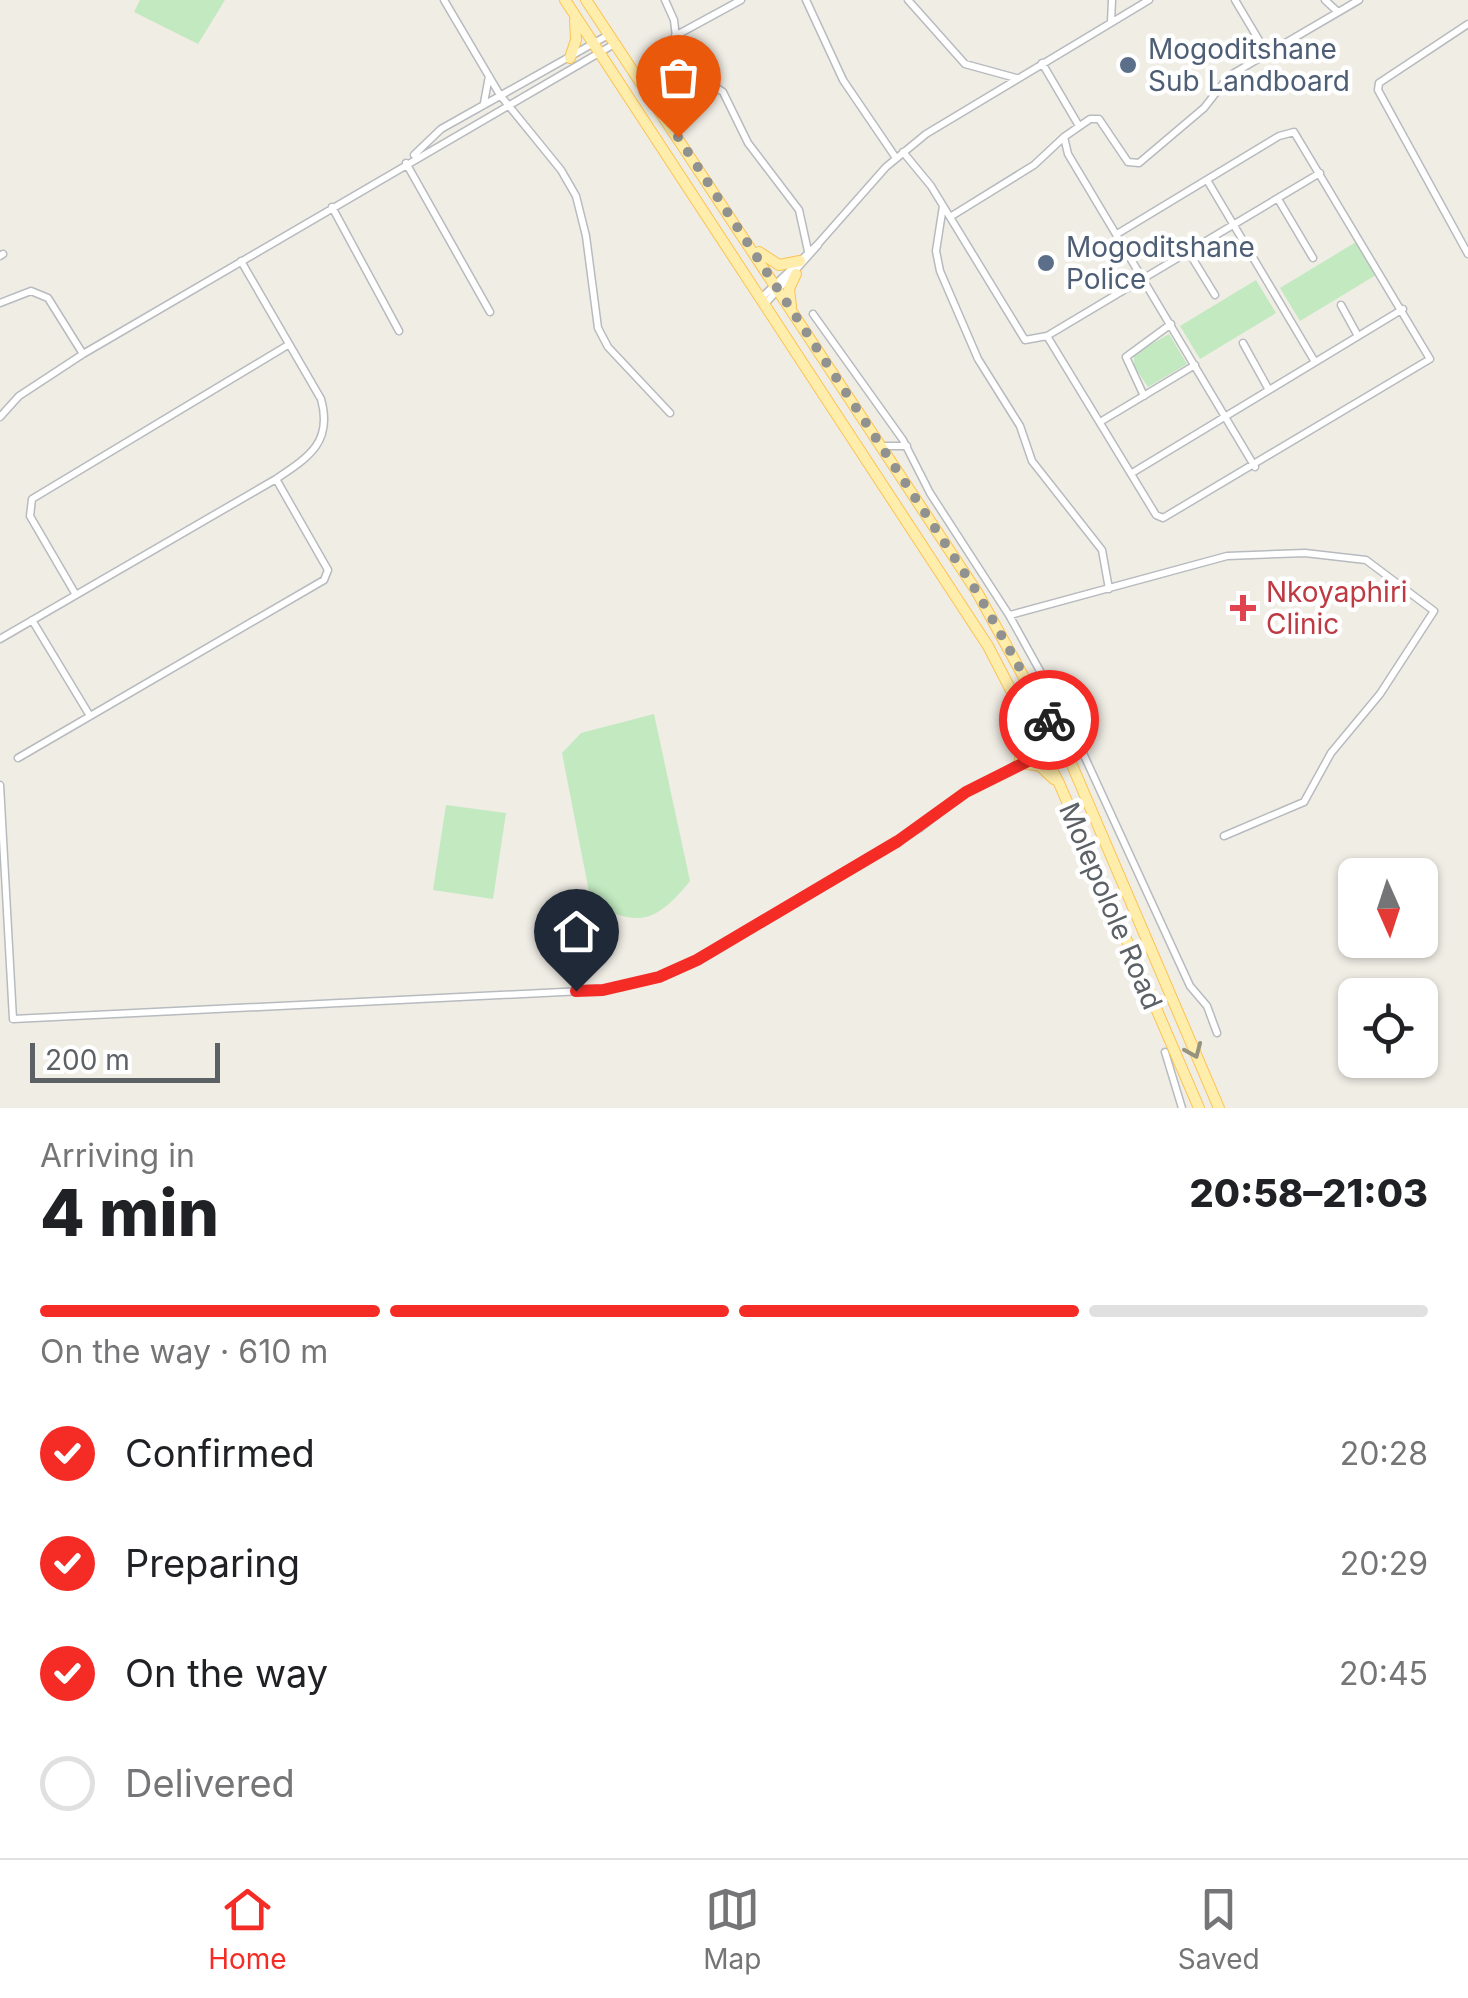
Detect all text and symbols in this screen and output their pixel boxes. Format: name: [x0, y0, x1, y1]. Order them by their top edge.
place label: Mogoditshane Sub Landboard: [1148, 32, 1350, 98]
pin: [636, 35, 721, 138]
icon: bag: [651, 50, 706, 105]
marker: Mogoditshane Sub Landboard: [1117, 54, 1139, 76]
place label: Mogoditshane Police: [1066, 230, 1255, 296]
marker: Mogoditshane Police: [1035, 252, 1057, 274]
place label: Nkoyaphiri Clinic: [1266, 575, 1408, 641]
marker: Nkoyaphiri Clinic: [1230, 595, 1256, 621]
courier: [999, 670, 1099, 770]
icon: bike: [1022, 693, 1077, 748]
street label: Molepolole Road: [1052, 798, 1170, 1014]
north arrow: [1338, 858, 1438, 958]
map controls: [1338, 858, 1438, 1078]
pin: [534, 889, 619, 992]
icon: home: [549, 904, 604, 959]
button: locate: [1338, 978, 1438, 1078]
scale bar: [30, 1038, 220, 1082]
one-way arrow: [1182, 1041, 1202, 1059]
text: 200 m: [45, 1043, 130, 1077]
text: Arriving in: [40, 1136, 195, 1175]
text: 20:58–21:03: [1189, 1170, 1428, 1216]
text: 4 min: [40, 1173, 219, 1252]
text: On the way · 610 m: [40, 1332, 328, 1371]
icon: check: [40, 1426, 95, 1481]
text: Confirmed: [125, 1430, 315, 1476]
text: 20:28: [1340, 1434, 1428, 1473]
icon: check: [40, 1536, 95, 1591]
text: Preparing: [125, 1540, 300, 1586]
text: 20:29: [1340, 1544, 1428, 1583]
icon: check: [40, 1646, 95, 1701]
text: On the way: [125, 1650, 328, 1696]
text: 20:45: [1339, 1654, 1428, 1693]
text: Delivered: [125, 1760, 295, 1806]
tab: Home: [208, 1882, 287, 1976]
tab: Map: [703, 1882, 761, 1976]
tab: Saved: [1178, 1882, 1260, 1976]

